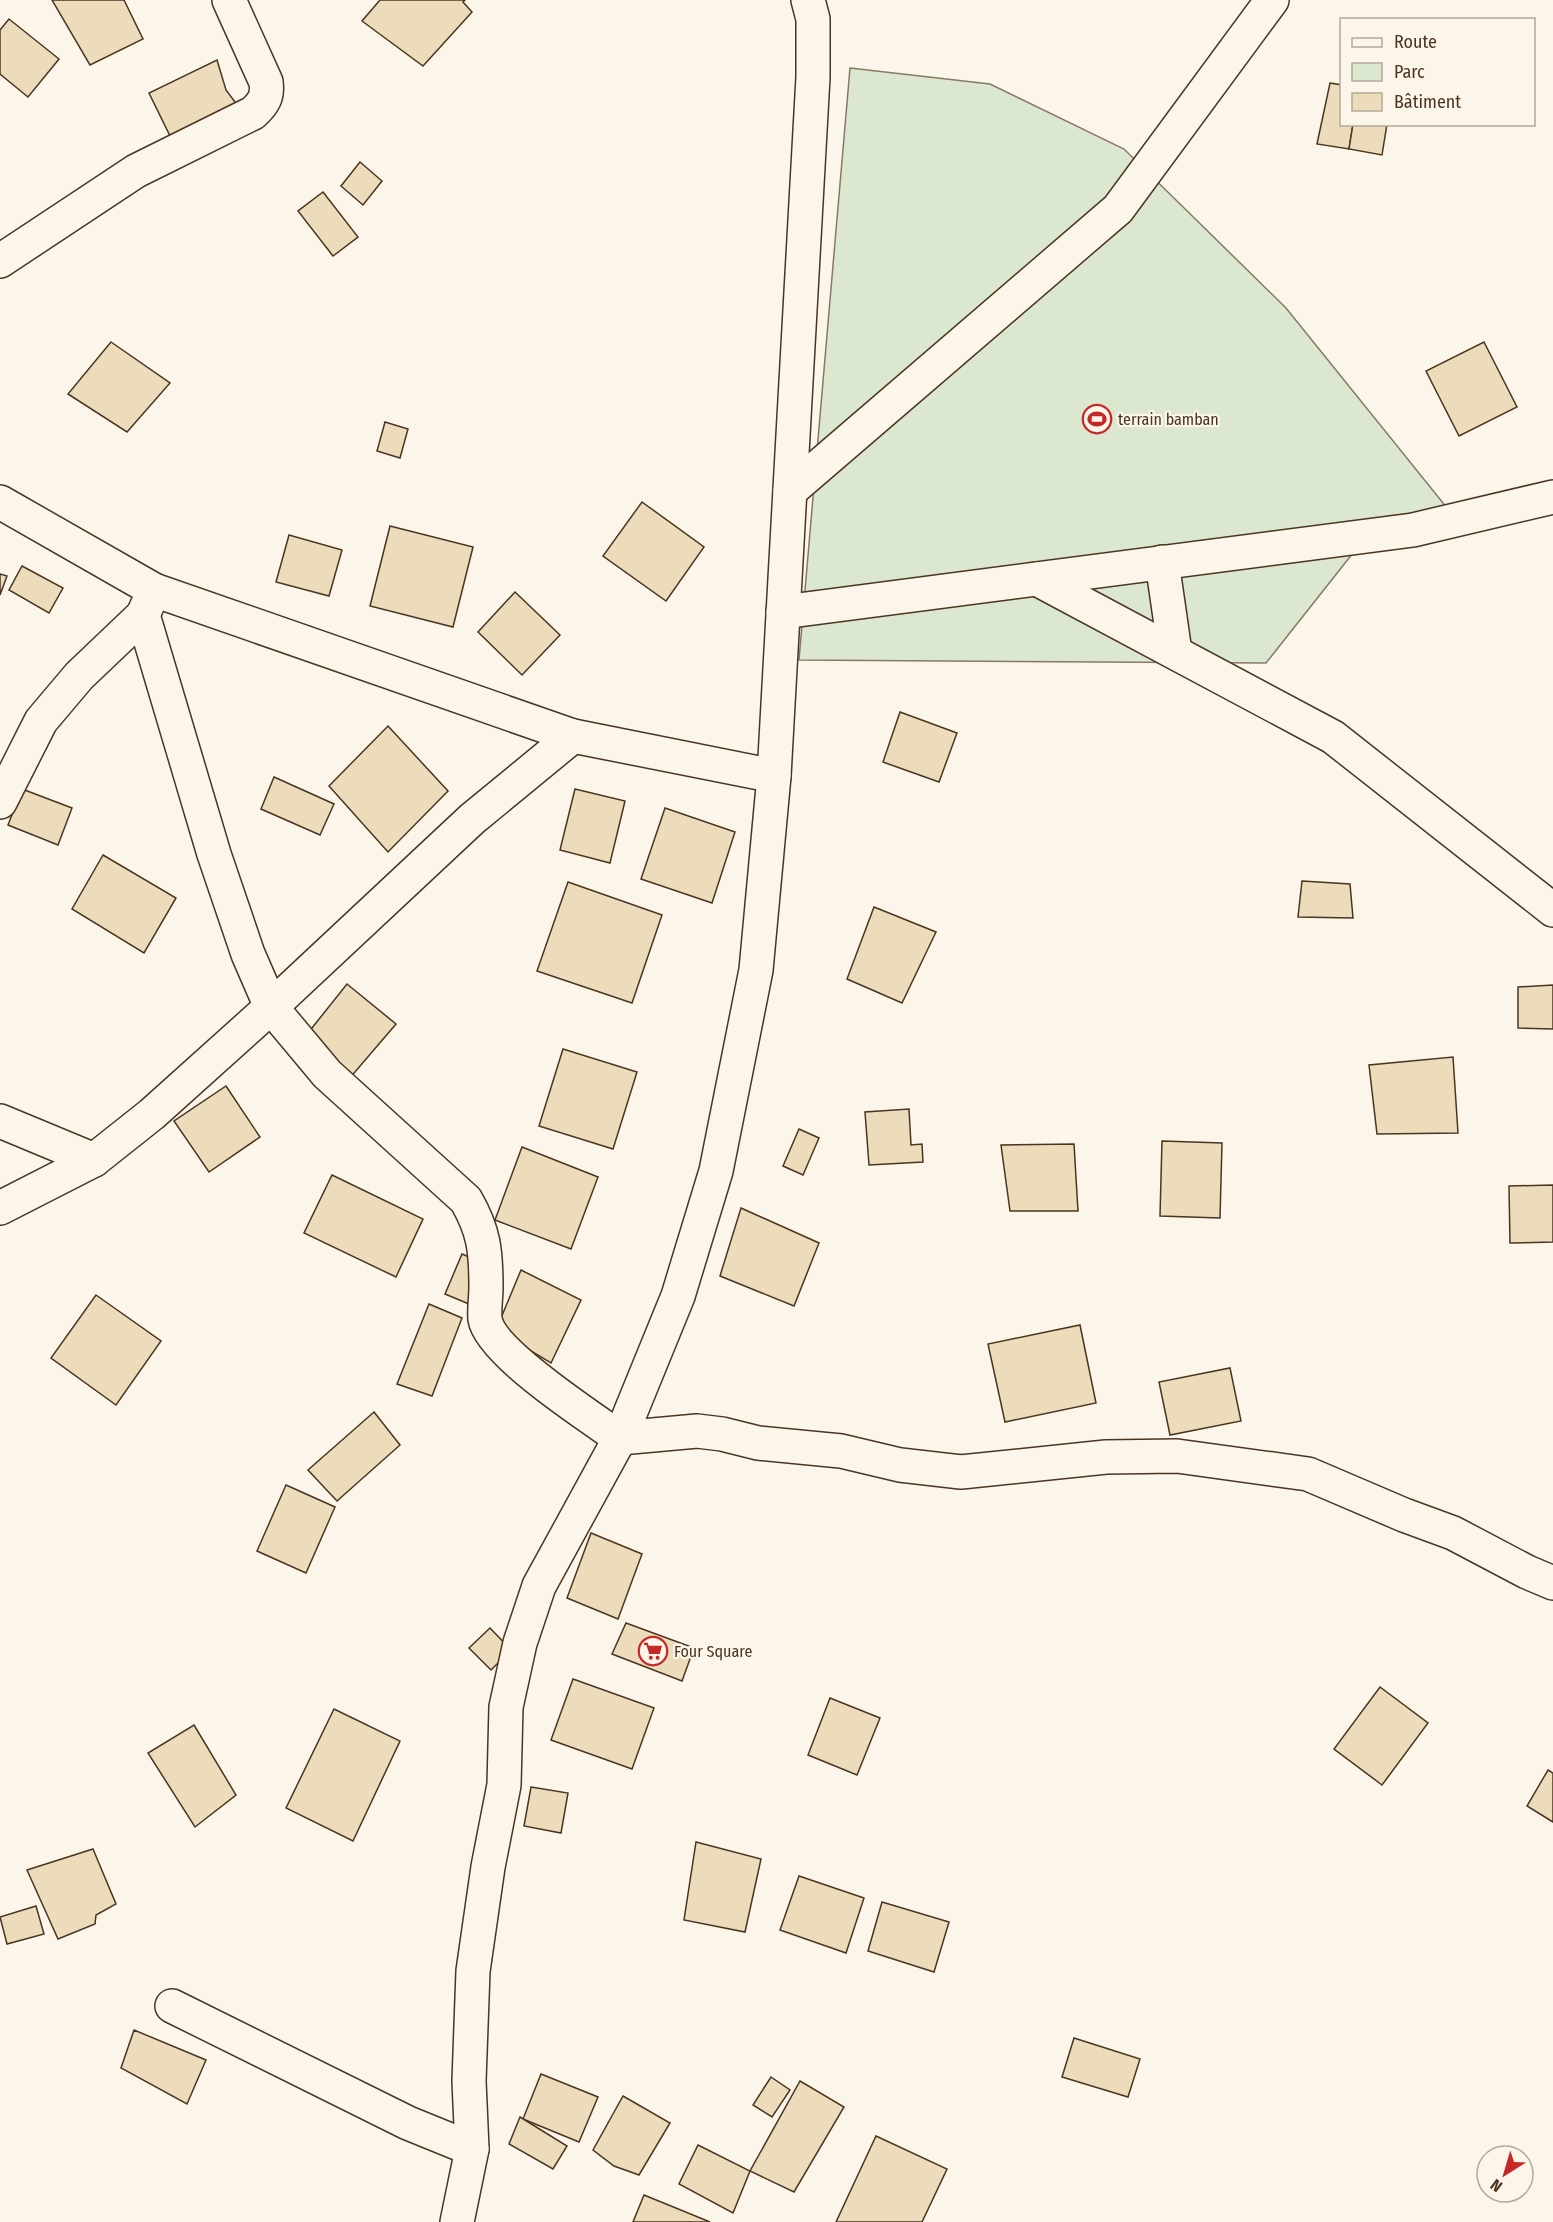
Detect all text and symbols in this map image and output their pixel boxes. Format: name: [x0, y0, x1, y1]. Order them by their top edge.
legend: [1340, 18, 1535, 126]
text: Route: [1394, 31, 1437, 53]
text: Parc: [1394, 61, 1425, 83]
text: Bâtiment: [1394, 91, 1461, 113]
sports icon: terrain bamban: [1081, 403, 1113, 435]
place label: terrain bamban: [1118, 410, 1219, 429]
supermarket icon: Four Square: [637, 1635, 669, 1667]
place label: Four Square: [674, 1642, 752, 1661]
north arrow: [1475, 2144, 1535, 2204]
text: N: [1487, 2175, 1506, 2196]

